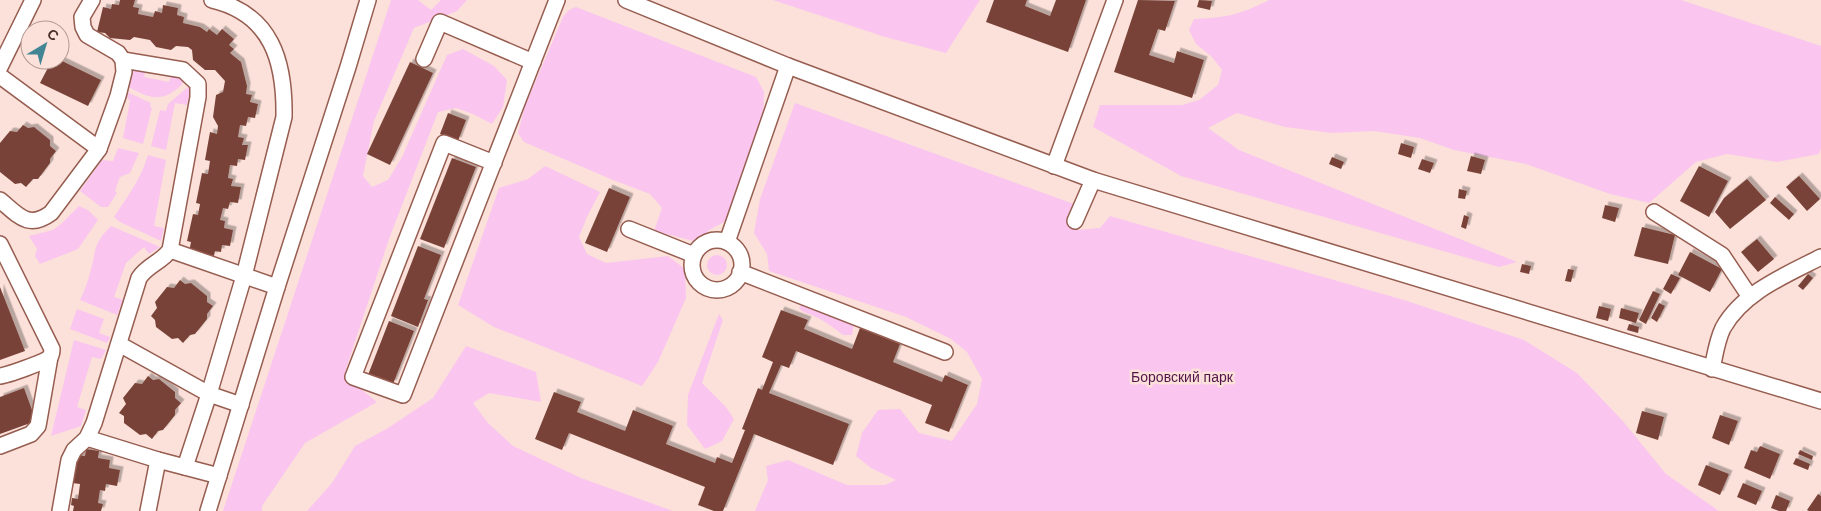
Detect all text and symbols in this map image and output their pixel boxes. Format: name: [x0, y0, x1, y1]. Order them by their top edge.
north arrow: [20, 20, 70, 70]
text: С: [44, 25, 62, 44]
park label: Боровский парк: [1131, 369, 1234, 385]

